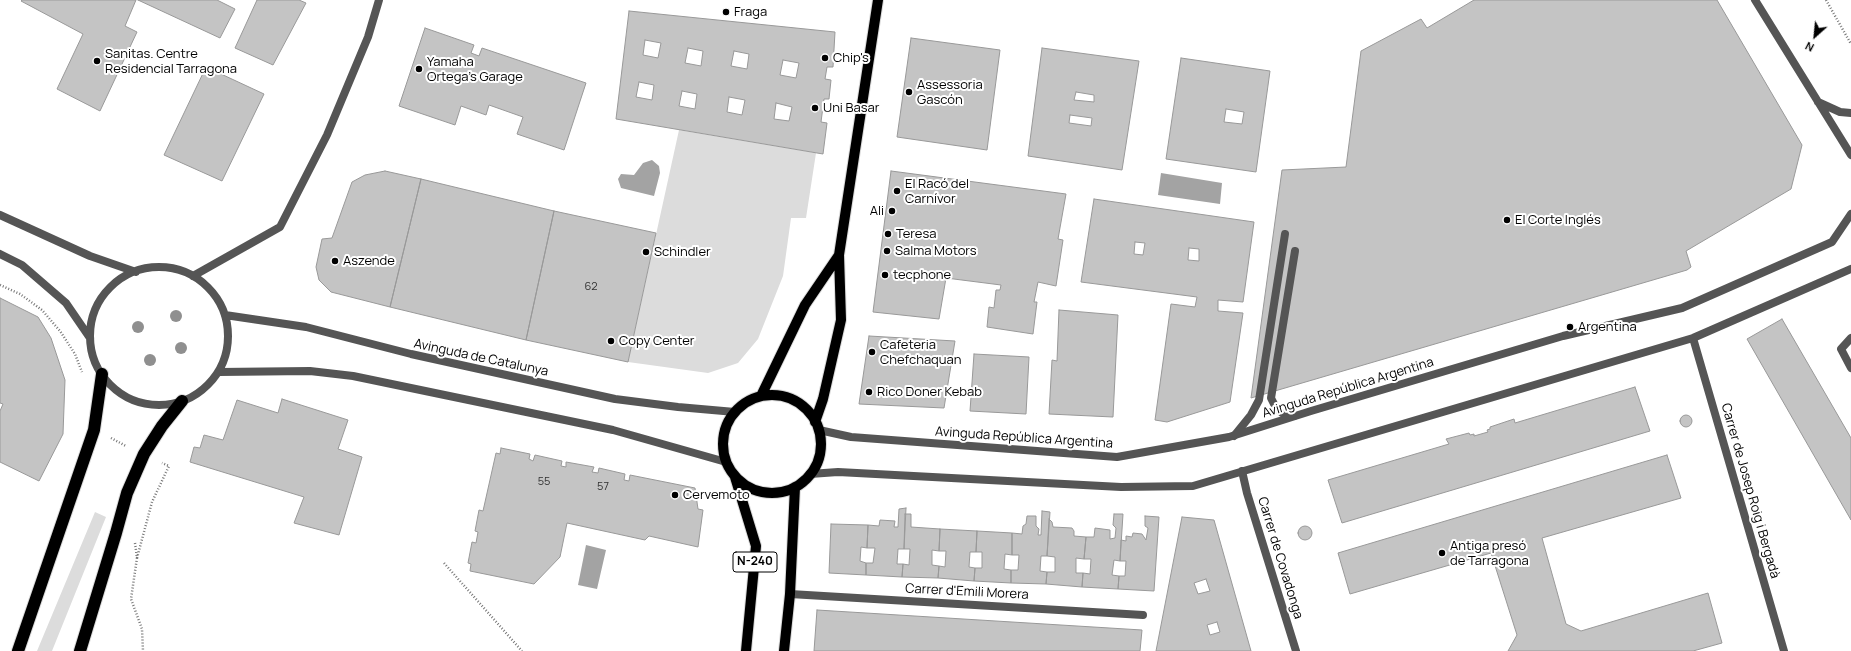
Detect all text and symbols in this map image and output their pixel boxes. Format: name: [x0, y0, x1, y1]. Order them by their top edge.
place label: Fraga: [734, 4, 767, 20]
marker: Fraga: [721, 7, 731, 17]
north arrow: [1795, 16, 1835, 56]
text: N: [1802, 39, 1816, 56]
place label: Sanitas. Centre Residencial Tarragona: [105, 46, 237, 77]
place label: Chip's: [833, 50, 869, 66]
marker: Chip's: [820, 53, 830, 63]
place label: Yamaha Ortega’s Garage: [427, 54, 523, 85]
marker: Sanitas. Centre Residencial Tarragona: [92, 56, 102, 66]
marker: Yamaha Ortega’s Garage: [414, 64, 424, 74]
place label: Assessoria Gascón: [917, 77, 983, 108]
marker: Assessoria Gascón: [904, 87, 914, 97]
place label: Uni Basar: [823, 100, 879, 116]
marker: Uni Basar: [810, 103, 820, 113]
place label: El Racó del Carnívor: [905, 176, 969, 207]
marker: El Racó del Carnívor: [892, 186, 902, 196]
place label: Ali: [870, 203, 884, 219]
marker: Ali: [887, 206, 897, 216]
place label: El Corte Inglés: [1515, 212, 1601, 228]
marker: El Corte Inglés: [1502, 215, 1512, 225]
place label: Teresa: [896, 226, 937, 242]
marker: Teresa: [883, 229, 893, 239]
place label: Salma Motors: [895, 243, 977, 259]
place label: Schindler: [654, 244, 711, 260]
marker: Salma Motors: [882, 246, 892, 256]
marker: Schindler: [641, 247, 651, 257]
place label: Aszende: [343, 253, 395, 269]
marker: Aszende: [330, 256, 340, 266]
place label: tecphone: [893, 267, 951, 283]
marker: tecphone: [880, 270, 890, 280]
house number: 62: [584, 280, 598, 294]
place label: Argentina: [1578, 319, 1637, 335]
marker: Argentina: [1565, 322, 1575, 332]
place label: Copy Center: [619, 333, 695, 349]
street label: Avinguda de Catalunya: [412, 336, 550, 380]
marker: Copy Center: [606, 336, 616, 346]
place label: Cafeteria Chefchaquan: [880, 337, 961, 368]
marker: Cafeteria Chefchaquan: [867, 347, 877, 357]
street label: Avinguda República Argentina: [1260, 354, 1436, 422]
place label: Rico Doner Kebab: [877, 384, 982, 400]
marker: Rico Doner Kebab: [864, 387, 874, 397]
street label: Carrer de Josep Roig i Bergadà: [1717, 402, 1783, 580]
street label: Avinguda República Argentina: [934, 424, 1114, 452]
house number: 55: [538, 475, 550, 489]
house number: 57: [597, 480, 609, 494]
place label: Cervemoto: [683, 487, 750, 503]
marker: Cervemoto: [670, 490, 680, 500]
street label: Carrer de Covadonga: [1254, 495, 1306, 621]
place label: Antiga presó de Tarragona: [1450, 538, 1529, 569]
marker: Antiga presó de Tarragona: [1437, 548, 1447, 558]
road number: N-240: [733, 552, 777, 572]
street label: Carrer d'Emili Morera: [905, 581, 1029, 603]

